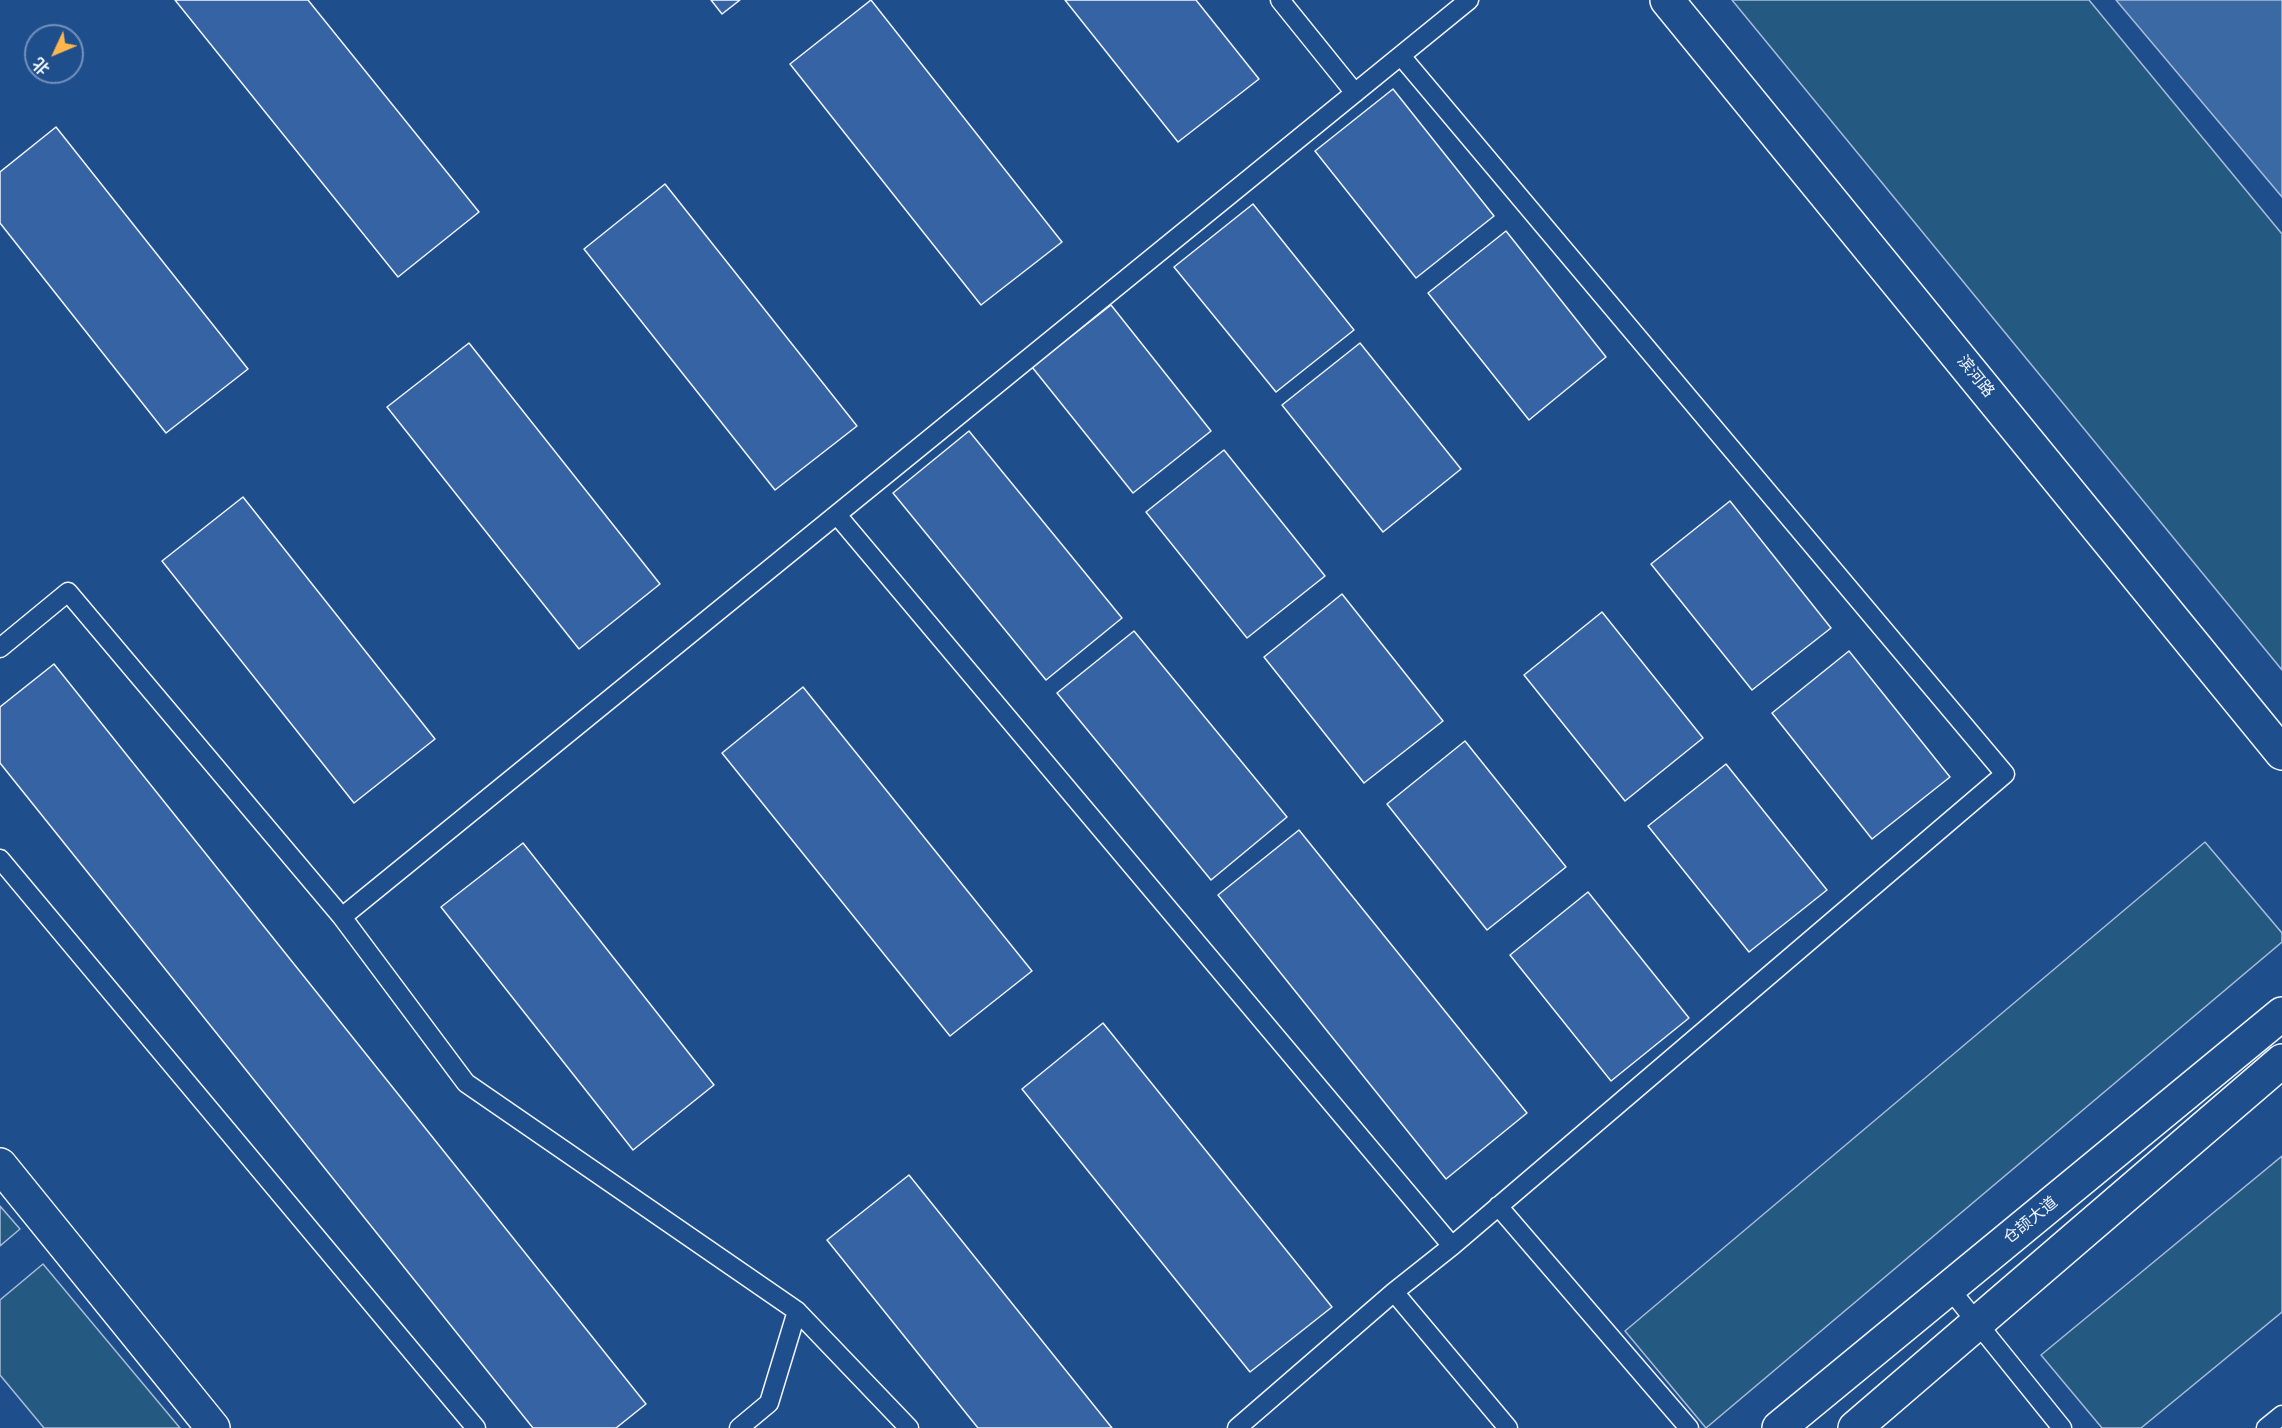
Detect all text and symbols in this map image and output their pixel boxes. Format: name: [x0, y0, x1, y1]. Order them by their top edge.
north arrow: [24, 24, 84, 84]
text: 北: [30, 53, 55, 78]
street label: 滨河路: [1952, 352, 1998, 402]
street label: 仓颉大道: [2000, 1193, 2062, 1249]

